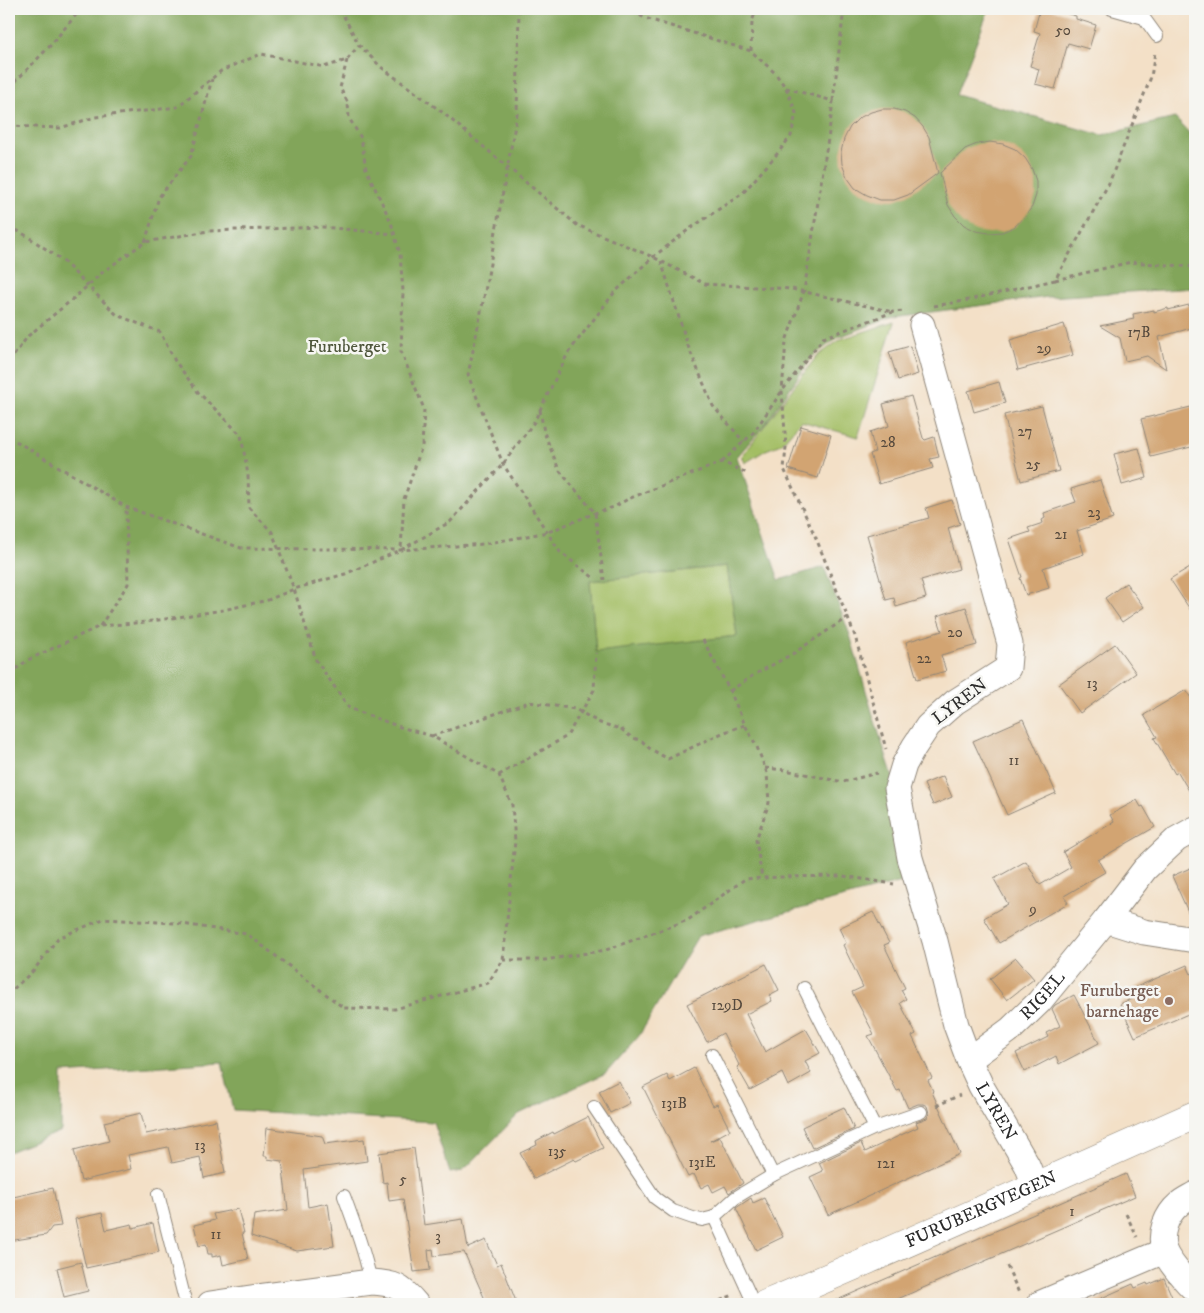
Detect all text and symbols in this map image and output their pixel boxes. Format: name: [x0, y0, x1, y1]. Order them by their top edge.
house number: 50: [1055, 21, 1071, 40]
house number: 17B: [1128, 323, 1150, 342]
park label: Furuberget: [307, 336, 387, 358]
house number: 29: [1037, 339, 1051, 358]
house number: 27: [1018, 422, 1033, 441]
house number: 28: [881, 433, 895, 452]
house number: 25: [1026, 455, 1041, 474]
house number: 23: [1088, 503, 1100, 522]
house number: 21: [1055, 525, 1067, 544]
house number: 20: [947, 623, 963, 642]
house number: 22: [917, 649, 932, 668]
street label: LYREN: [928, 674, 992, 730]
house number: 13: [1086, 674, 1098, 693]
house number: 11: [1008, 751, 1020, 770]
house number: 9: [1028, 900, 1037, 919]
street label: RIGEL: [1016, 967, 1070, 1025]
place label: Furuberget barnehage: [1080, 980, 1159, 1023]
marker: Furuberget barnehage: [1163, 995, 1175, 1007]
house number: 129D: [711, 996, 743, 1015]
street label: LYREN: [970, 1079, 1021, 1145]
house number: 131B: [661, 1094, 687, 1113]
house number: 13: [194, 1136, 206, 1155]
house number: 135: [548, 1142, 567, 1161]
house number: 131E: [688, 1153, 716, 1172]
house number: 121: [877, 1154, 895, 1173]
street label: FURUBERGVEGEN: [902, 1167, 1061, 1253]
house number: 5: [399, 1170, 407, 1189]
house number: 1: [1069, 1202, 1075, 1221]
house number: 11: [210, 1225, 222, 1244]
house number: 3: [435, 1227, 441, 1246]

